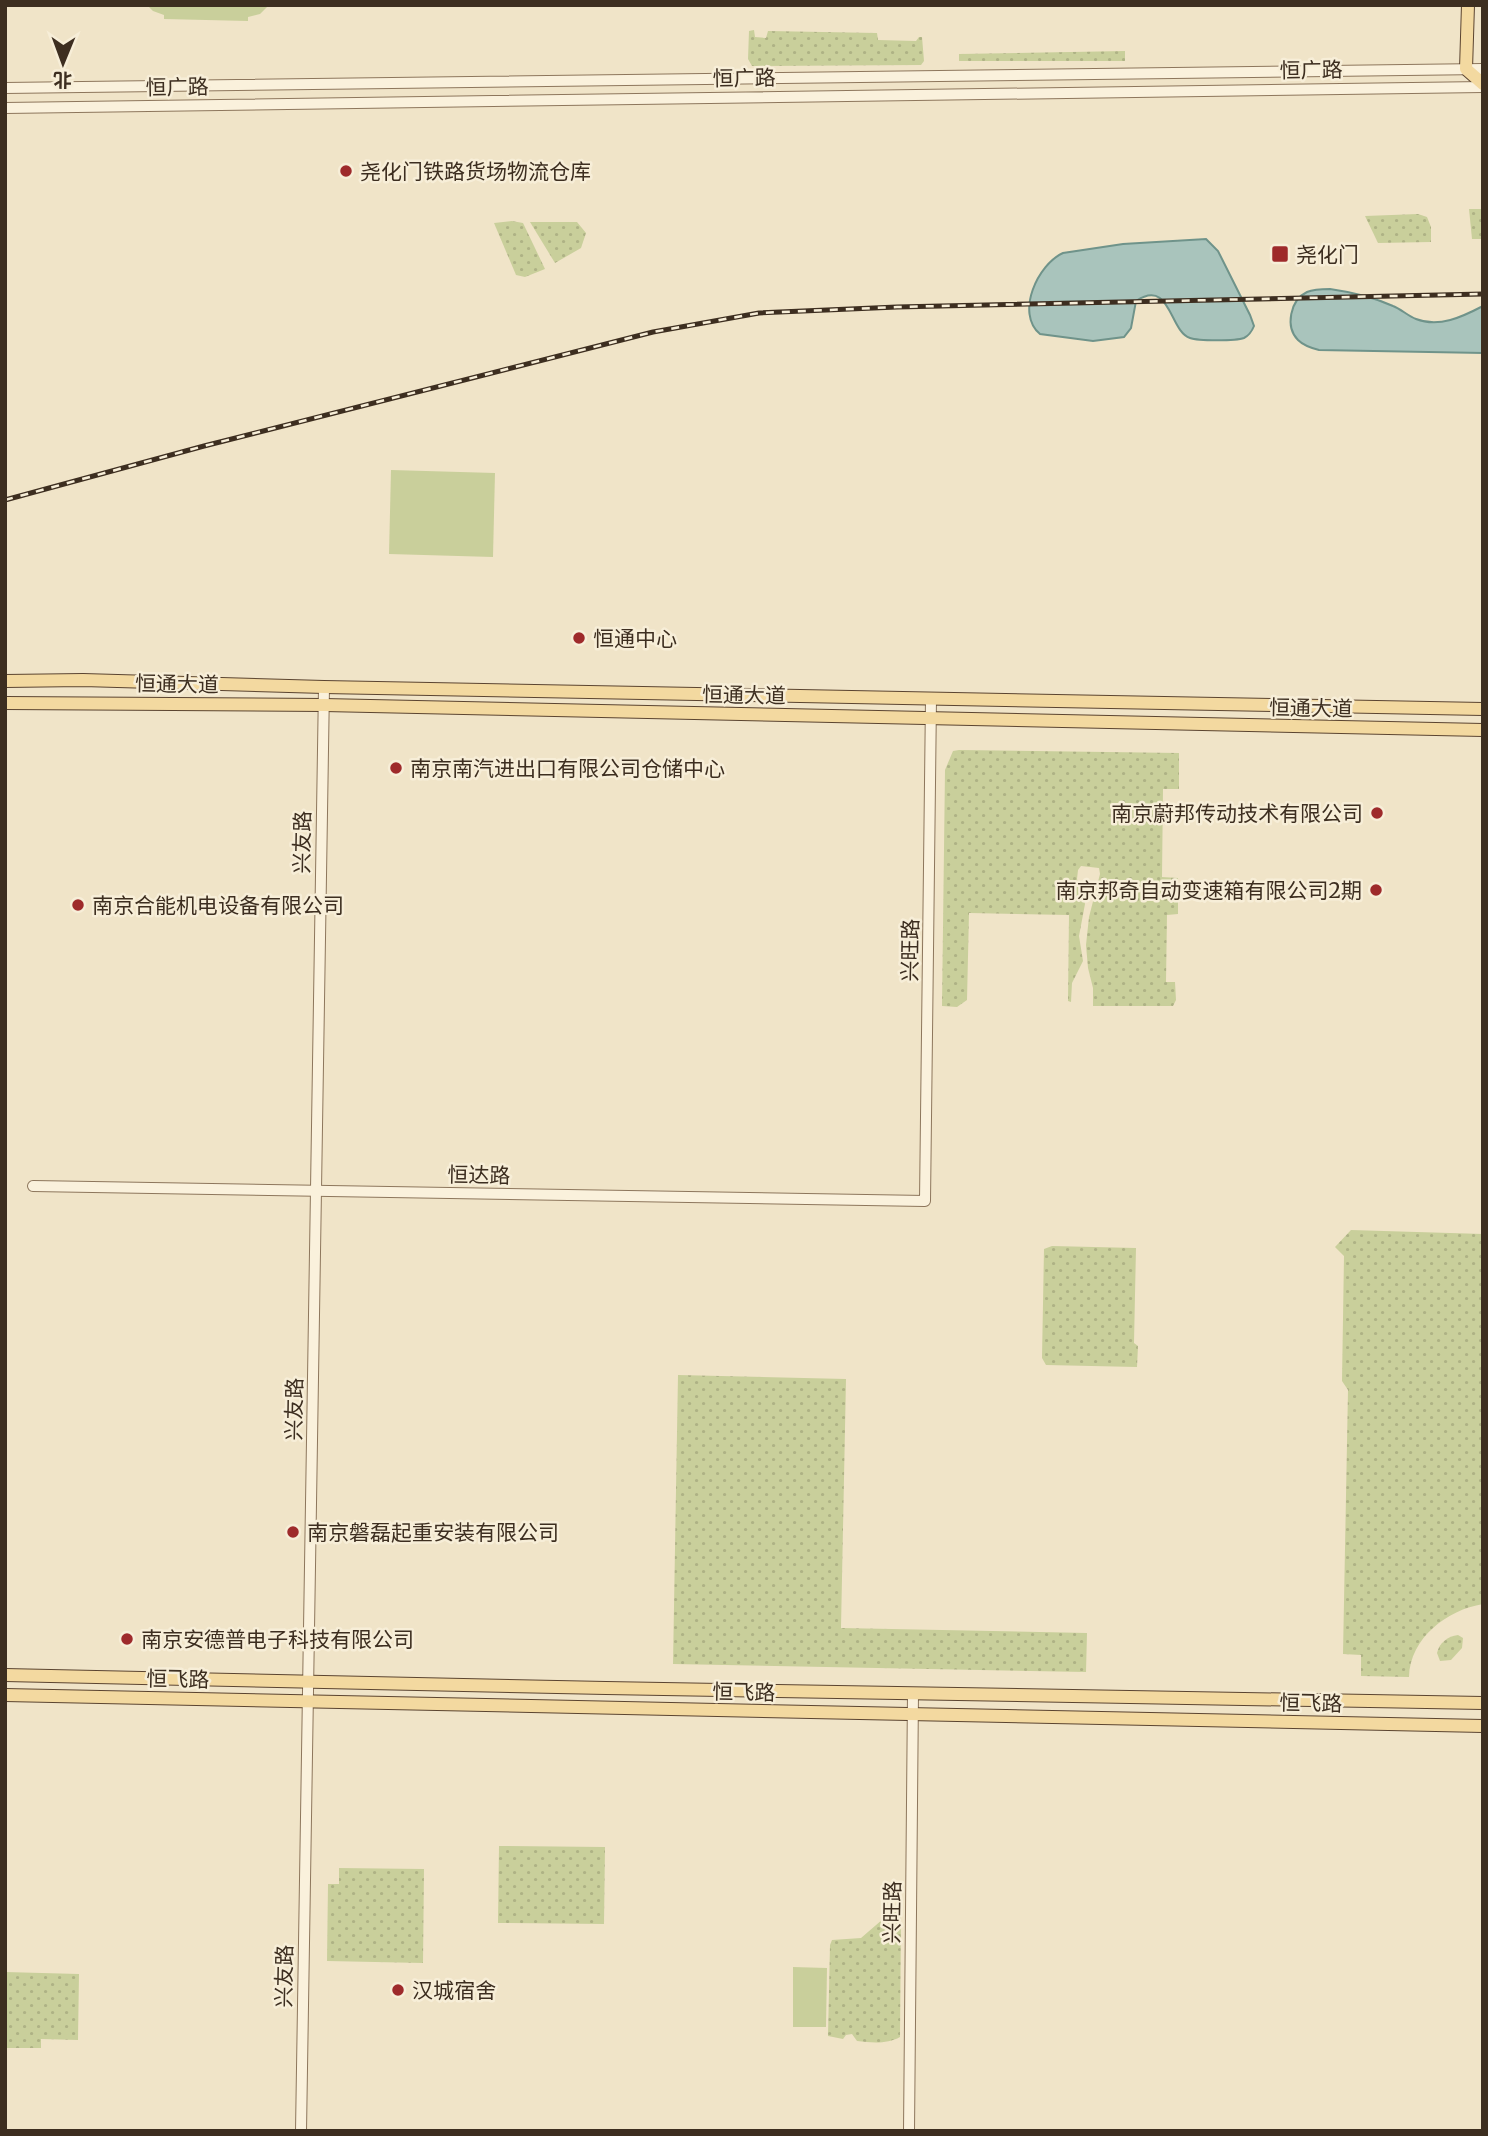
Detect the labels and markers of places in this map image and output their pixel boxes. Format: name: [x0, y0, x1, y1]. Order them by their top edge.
place label: 尧化门铁路货场物流仓库: [360, 158, 591, 185]
marker: 尧化门铁路货场物流仓库: [338, 163, 354, 179]
place label: 尧化门: [1296, 241, 1359, 268]
marker: 尧化门: [1270, 244, 1290, 264]
place label: 恒通中心: [593, 625, 677, 652]
marker: 恒通中心: [571, 630, 587, 646]
place label: 南京南汽进出口有限公司仓储中心: [410, 755, 725, 782]
marker: 南京南汽进出口有限公司仓储中心: [388, 760, 404, 776]
place label: 南京蔚邦传动技术有限公司: [1111, 800, 1363, 827]
marker: 南京蔚邦传动技术有限公司: [1369, 805, 1385, 821]
place label: 南京邦奇自动变速箱有限公司2期: [1056, 877, 1362, 904]
marker: 南京邦奇自动变速箱有限公司2期: [1368, 882, 1384, 898]
place label: 南京合能机电设备有限公司: [92, 892, 344, 919]
marker: 南京合能机电设备有限公司: [70, 897, 86, 913]
place label: 南京磐磊起重安装有限公司: [307, 1519, 559, 1546]
marker: 南京磐磊起重安装有限公司: [285, 1524, 301, 1540]
place label: 南京安德普电子科技有限公司: [141, 1626, 414, 1653]
marker: 南京安德普电子科技有限公司: [119, 1631, 135, 1647]
place label: 汉城宿舍: [412, 1977, 496, 2004]
marker: 汉城宿舍: [390, 1982, 406, 1998]

